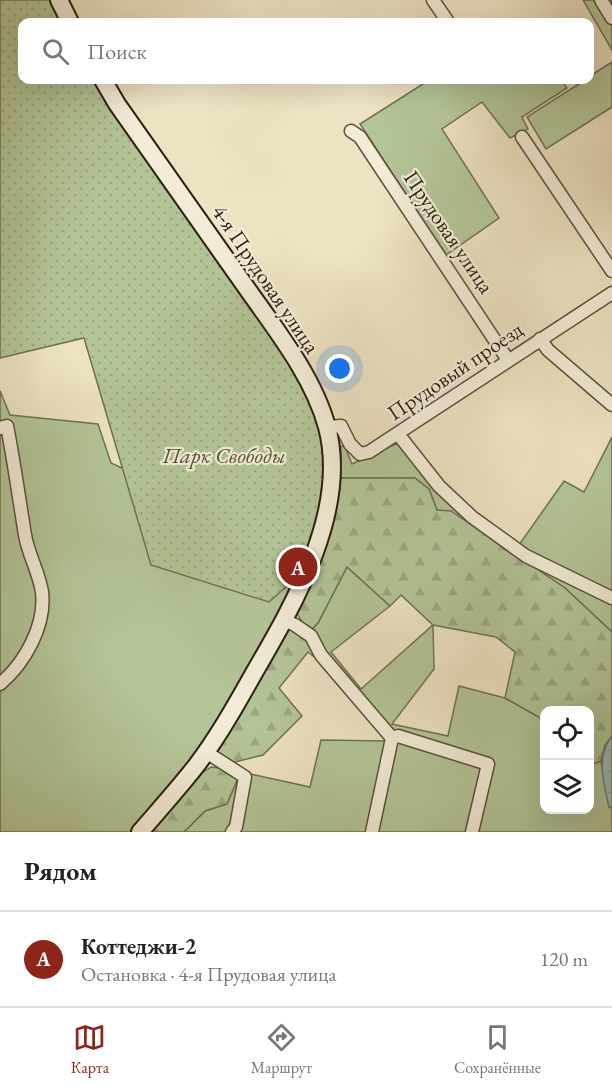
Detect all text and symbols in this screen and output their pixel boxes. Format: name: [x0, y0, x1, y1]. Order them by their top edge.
search box: [18, 18, 594, 84]
icon: search: [39, 35, 72, 68]
text: Поиск: [87, 37, 147, 66]
street label: Прудовая улица: [397, 165, 501, 299]
street label: 4-я Прудовая улица: [205, 199, 327, 359]
street label: Прудовый проезд: [381, 315, 529, 427]
your location: [325, 354, 354, 383]
park label: Парк Свободы: [161, 441, 286, 470]
pin: A: [278, 544, 318, 590]
map controls: [540, 706, 594, 814]
button: locate: [540, 706, 594, 760]
button: layers: [540, 760, 594, 814]
text: Рядом: [24, 854, 97, 888]
text: Коттеджи-2: [81, 932, 196, 961]
text: A: [36, 946, 51, 972]
text: 120 m: [540, 946, 588, 972]
text: Остановка · 4-я Прудовая улица: [81, 961, 336, 987]
tab: Карта: [71, 1021, 109, 1078]
tab: Маршрут: [251, 1021, 312, 1078]
tab: Сохранённые: [454, 1021, 541, 1078]

